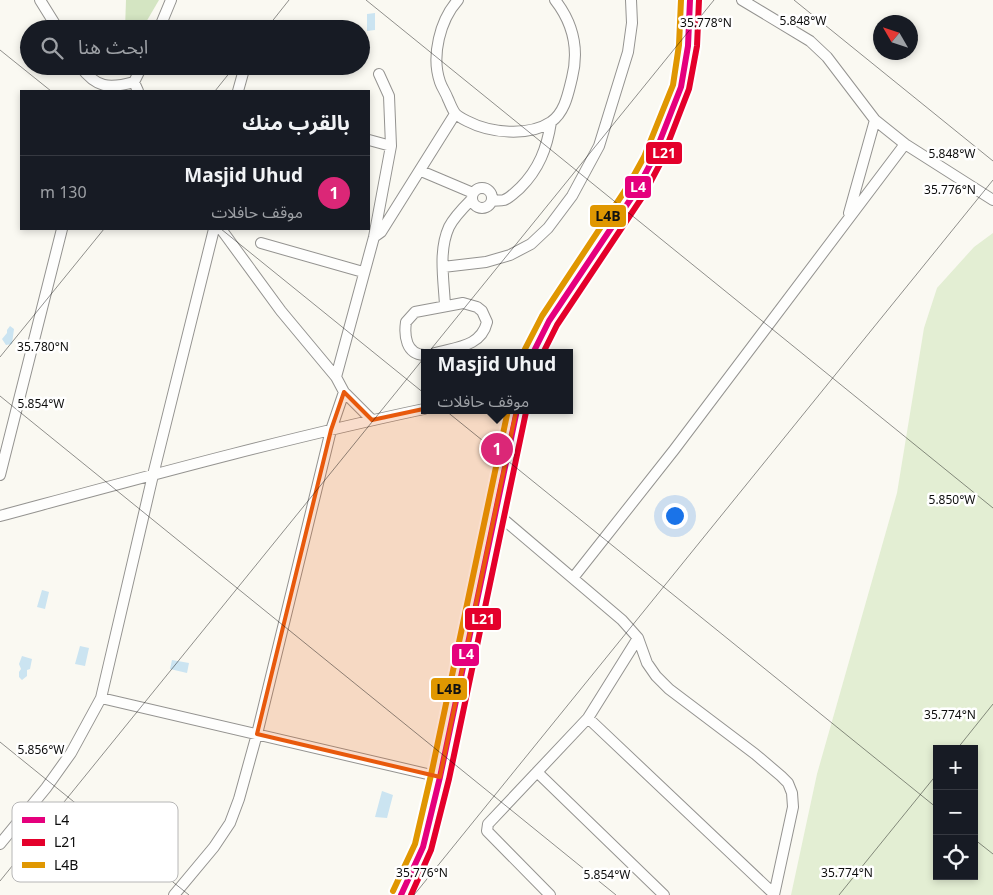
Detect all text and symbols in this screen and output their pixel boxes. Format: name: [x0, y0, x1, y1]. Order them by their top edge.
text: 5.848°W: [780, 9, 826, 34]
text: 35.778°N: [680, 11, 732, 36]
north arrow: [873, 15, 918, 60]
search box: [20, 20, 370, 75]
text: ابحث هنا: [78, 28, 148, 68]
icon: search: [38, 34, 66, 62]
text: بالقرب منك: [242, 101, 350, 145]
text: L21: [652, 139, 676, 168]
line badge: L21: [645, 141, 683, 165]
text: 5.848°W: [929, 142, 975, 167]
text: Masjid Uhud: [184, 156, 303, 196]
text: L4: [630, 173, 646, 202]
line badge: L4: [624, 175, 652, 199]
text: 130 m: [40, 176, 87, 210]
text: 1: [329, 177, 339, 211]
text: 35.776°N: [924, 178, 976, 203]
text: موقف حافلات: [211, 196, 303, 230]
text: L4B: [595, 202, 621, 231]
line badge: L4B: [589, 204, 627, 228]
text: 35.780°N: [17, 335, 69, 360]
text: Masjid Uhud: [438, 345, 556, 385]
popup: [421, 349, 573, 414]
text: موقف حافلات: [438, 385, 529, 419]
text: 5.854°W: [18, 392, 64, 417]
pin: 1: [481, 430, 513, 468]
text: 5.850°W: [929, 488, 975, 513]
your location: [662, 503, 688, 529]
text: L21: [471, 605, 495, 634]
line badge: L21: [464, 607, 502, 631]
text: L4: [458, 640, 474, 669]
line badge: L4: [451, 643, 480, 667]
text: L4B: [436, 675, 462, 704]
line badge: L4B: [430, 677, 468, 701]
text: 35.774°N: [924, 703, 976, 728]
text: 5.856°W: [18, 738, 64, 763]
map controls: [933, 745, 978, 880]
button: +: [933, 745, 978, 790]
button: −: [933, 790, 978, 835]
legend: [12, 802, 178, 882]
text: L4: [54, 806, 69, 835]
text: L21: [54, 828, 77, 857]
button: locate: [933, 835, 978, 880]
text: L4B: [54, 851, 78, 880]
text: 35.776°N: [396, 861, 448, 886]
text: 35.774°N: [821, 861, 873, 886]
text: 5.854°W: [584, 863, 630, 888]

